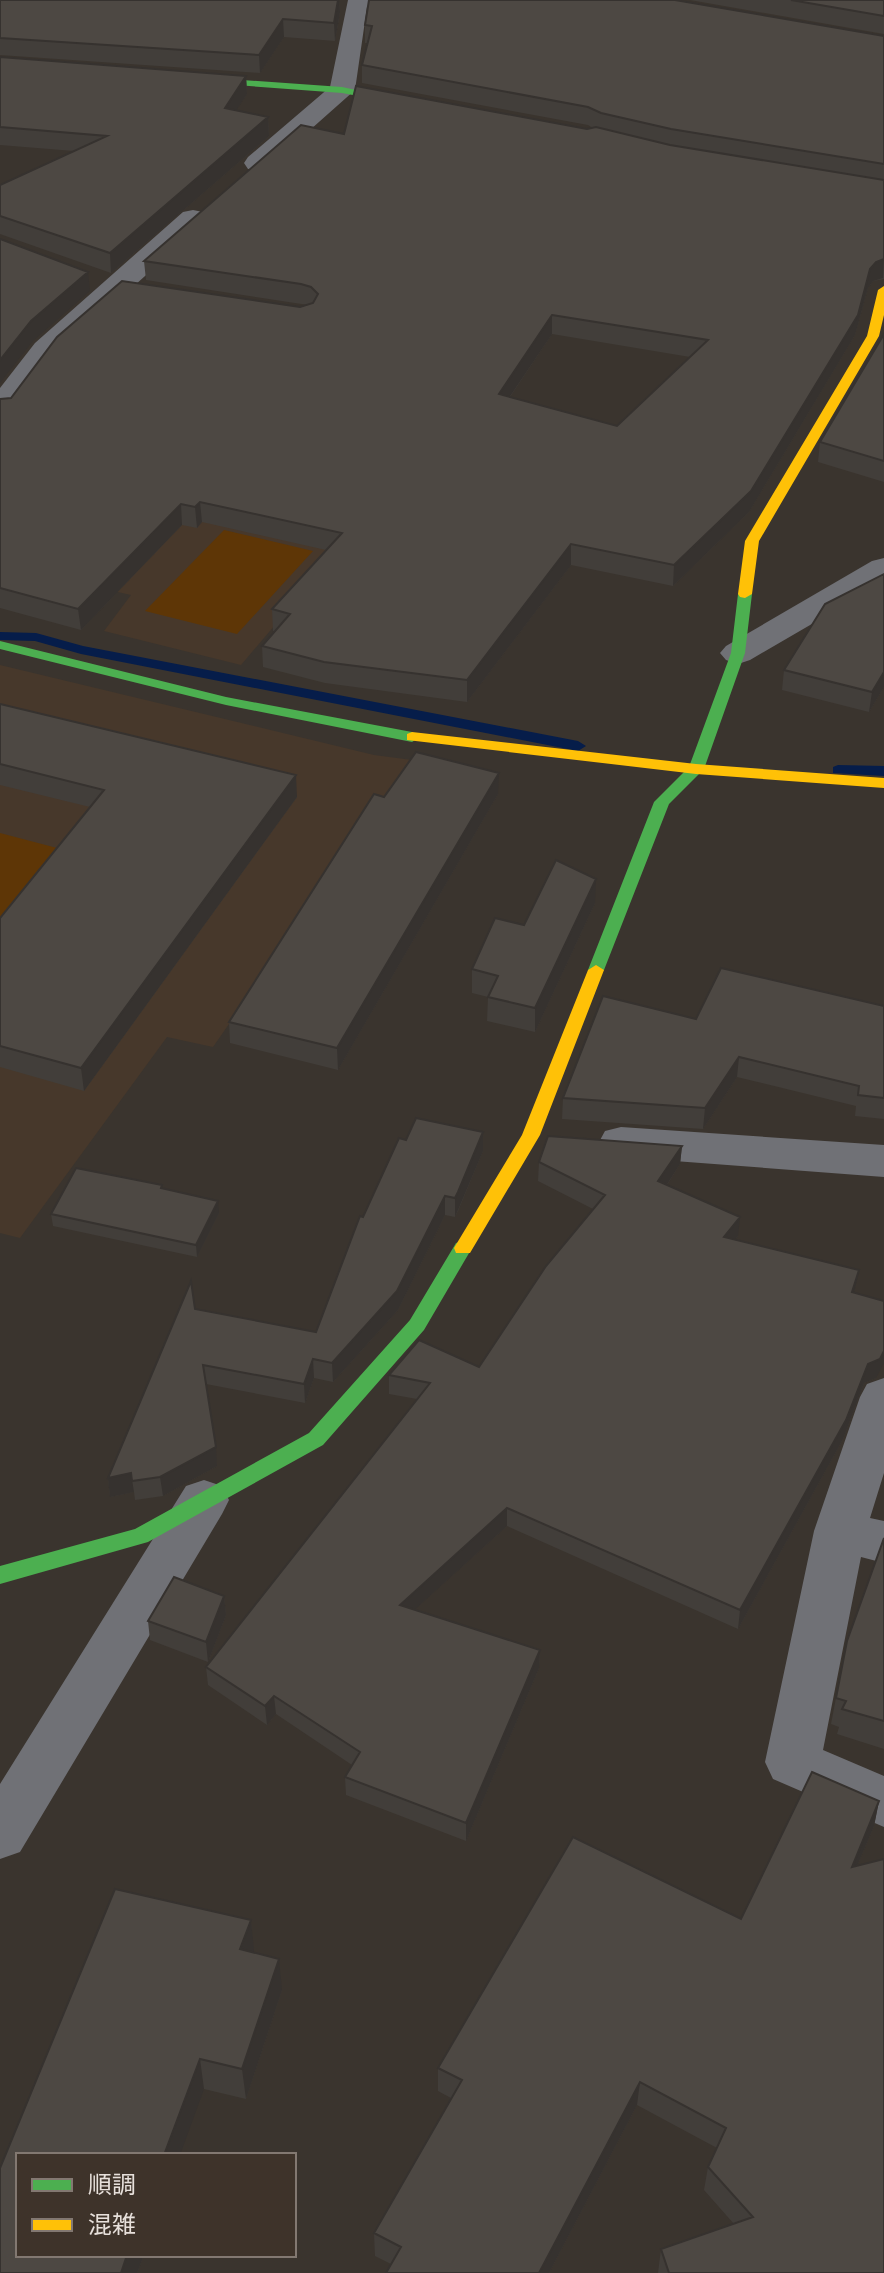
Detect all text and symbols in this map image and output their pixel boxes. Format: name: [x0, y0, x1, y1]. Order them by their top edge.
legend: [16, 2153, 296, 2257]
text: 順調: [88, 2170, 136, 2199]
text: 混雑: [88, 2210, 136, 2239]

